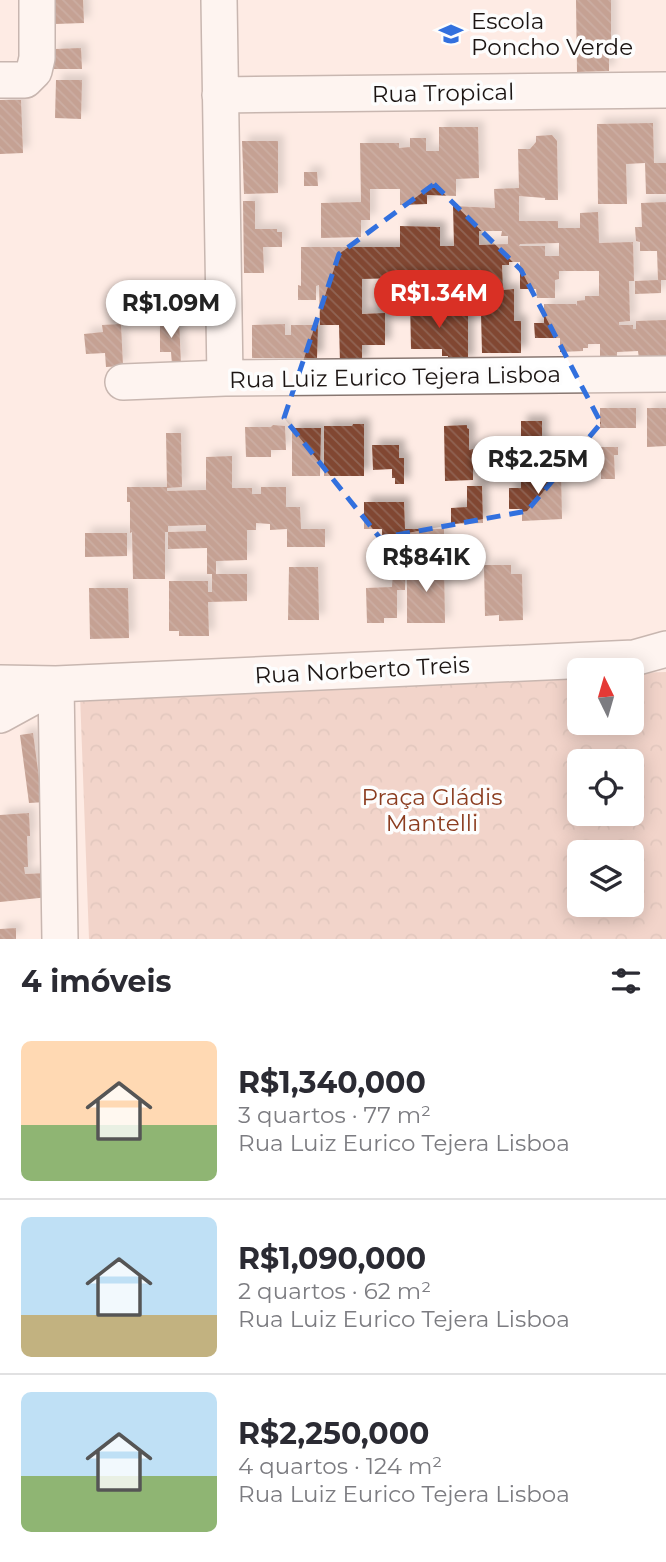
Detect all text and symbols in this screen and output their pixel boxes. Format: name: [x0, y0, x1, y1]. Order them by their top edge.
place label: Escola Poncho Verde: [471, 7, 633, 61]
school or university icon: Escola Poncho Verde: [437, 20, 465, 48]
street label: Rua Tropical: [372, 78, 514, 108]
pin: R$1.34M: [374, 270, 504, 330]
text: R$1.34M: [390, 279, 488, 307]
pin: R$1.09M: [106, 280, 236, 340]
text: R$1.09M: [122, 289, 220, 317]
street label: Rua Luiz Eurico Tejera Lisboa: [229, 360, 561, 394]
pin: R$2.25M: [473, 436, 603, 496]
text: R$2.25M: [488, 445, 588, 473]
pin: R$841K: [369, 534, 483, 594]
text: R$841K: [382, 543, 470, 571]
street label: Rua Norberto Treis: [254, 650, 470, 690]
north arrow: [567, 658, 644, 735]
map controls: [567, 658, 644, 917]
button: locate: [567, 749, 644, 826]
park label: Praça Gládis Mantelli: [362, 783, 502, 837]
button: layers: [567, 840, 644, 917]
icon: filters: [607, 962, 645, 1000]
text: 4 imóveis: [21, 963, 171, 1000]
text: R$1,340,000: [238, 1064, 426, 1101]
icon: home: [77, 1069, 161, 1153]
text: 3 quartos · 77 m²: [238, 1101, 431, 1129]
text: Rua Luiz Eurico Tejera Lisboa: [238, 1129, 570, 1157]
text: R$1,090,000: [238, 1240, 426, 1277]
icon: home: [77, 1245, 161, 1329]
text: 2 quartos · 62 m²: [238, 1277, 431, 1305]
text: Rua Luiz Eurico Tejera Lisboa: [238, 1305, 570, 1333]
text: R$2,250,000: [238, 1415, 429, 1452]
icon: home: [77, 1420, 161, 1504]
text: 4 quartos · 124 m²: [238, 1452, 442, 1480]
text: Rua Luiz Eurico Tejera Lisboa: [238, 1480, 570, 1508]

